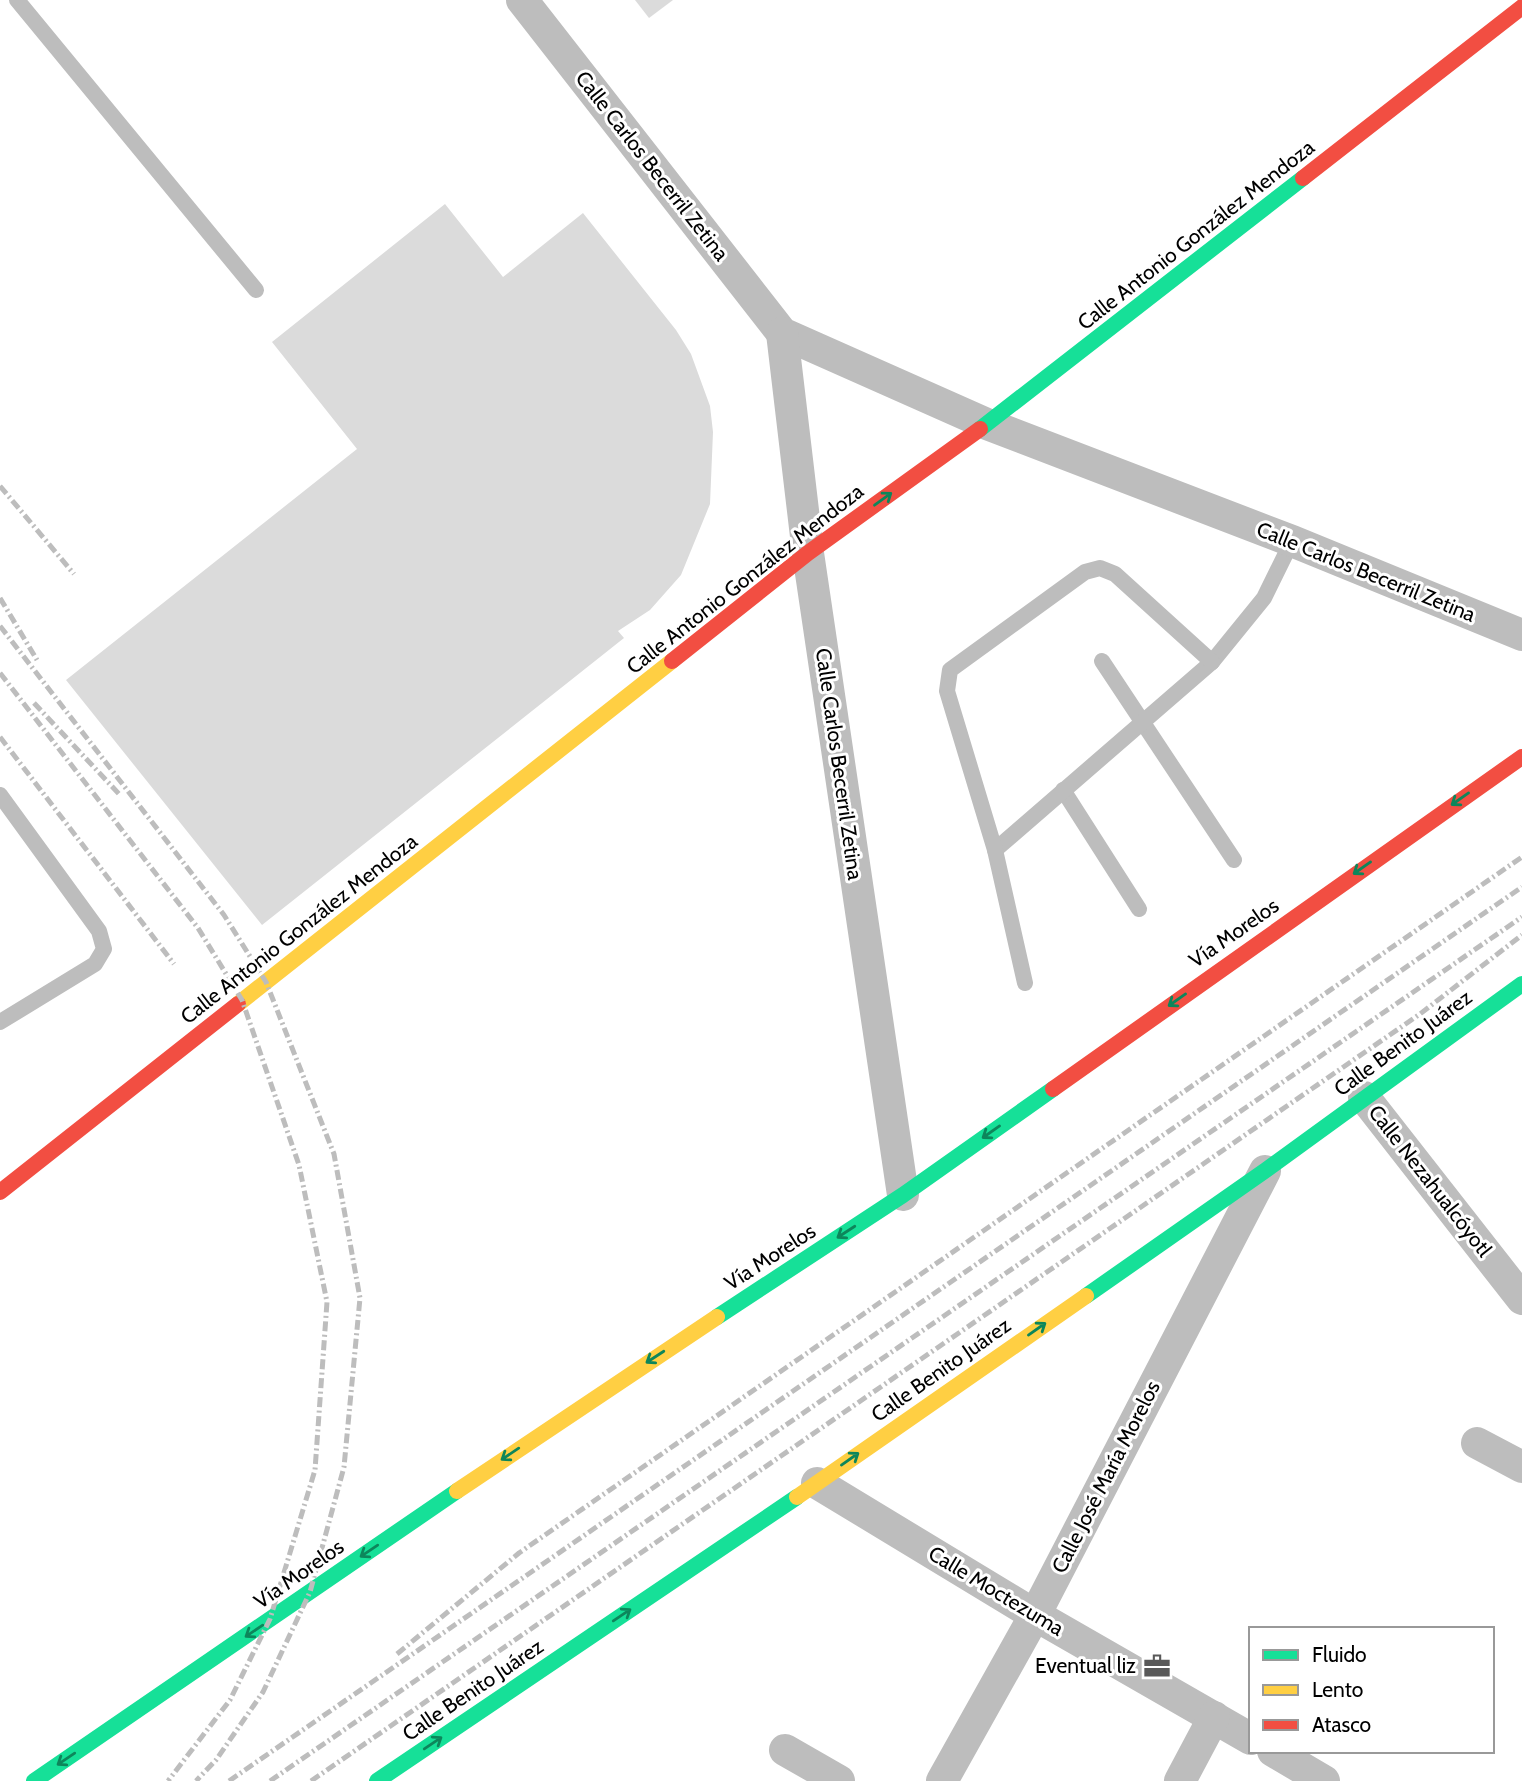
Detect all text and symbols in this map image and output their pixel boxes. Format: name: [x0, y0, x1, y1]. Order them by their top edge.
street label: Calle Carlos Becerril Zetina: [571, 66, 734, 265]
street label: Calle Antonio González Mendoza: [1072, 134, 1319, 335]
street label: Calle Antonio González Mendoza: [621, 478, 868, 679]
one-way arrow: [873, 492, 892, 506]
street label: Calle Carlos Becerril Zetina: [1253, 516, 1479, 627]
street label: Calle Carlos Becerril Zetina: [811, 647, 868, 881]
one-way arrow: [1451, 792, 1470, 806]
street label: Calle Antonio González Mendoza: [175, 828, 422, 1029]
one-way arrow: [1353, 861, 1372, 875]
street label: Vía Morelos: [1184, 892, 1284, 973]
street label: Calle Benito Juárez: [1329, 984, 1477, 1101]
one-way arrow: [1168, 993, 1187, 1007]
street label: Calle Nezahualcóyotl: [1363, 1100, 1497, 1261]
one-way arrow: [982, 1125, 1001, 1139]
street label: Vía Morelos: [719, 1218, 820, 1295]
one-way arrow: [836, 1225, 856, 1239]
street label: Calle Benito Juárez: [866, 1312, 1015, 1427]
one-way arrow: [1027, 1322, 1046, 1336]
one-way arrow: [646, 1350, 666, 1364]
street label: Calle José María Morelos: [1046, 1376, 1165, 1577]
one-way arrow: [501, 1447, 520, 1461]
one-way arrow: [840, 1452, 859, 1466]
street label: Vía Morelos: [249, 1533, 349, 1614]
street label: Calle Moctezuma: [924, 1540, 1068, 1641]
one-way arrow: [360, 1544, 379, 1558]
one-way arrow: [611, 1608, 631, 1622]
one-way arrow: [245, 1623, 264, 1638]
legend: [1249, 1627, 1494, 1753]
street label: Calle Benito Juárez: [398, 1633, 548, 1746]
text: Fluido: [1312, 1642, 1367, 1667]
office icon: Eventual liz: [1142, 1651, 1172, 1681]
place label: Eventual liz: [1035, 1653, 1136, 1678]
text: Lento: [1312, 1677, 1363, 1702]
text: Atasco: [1312, 1712, 1371, 1737]
one-way arrow: [423, 1736, 442, 1750]
one-way arrow: [57, 1752, 76, 1766]

